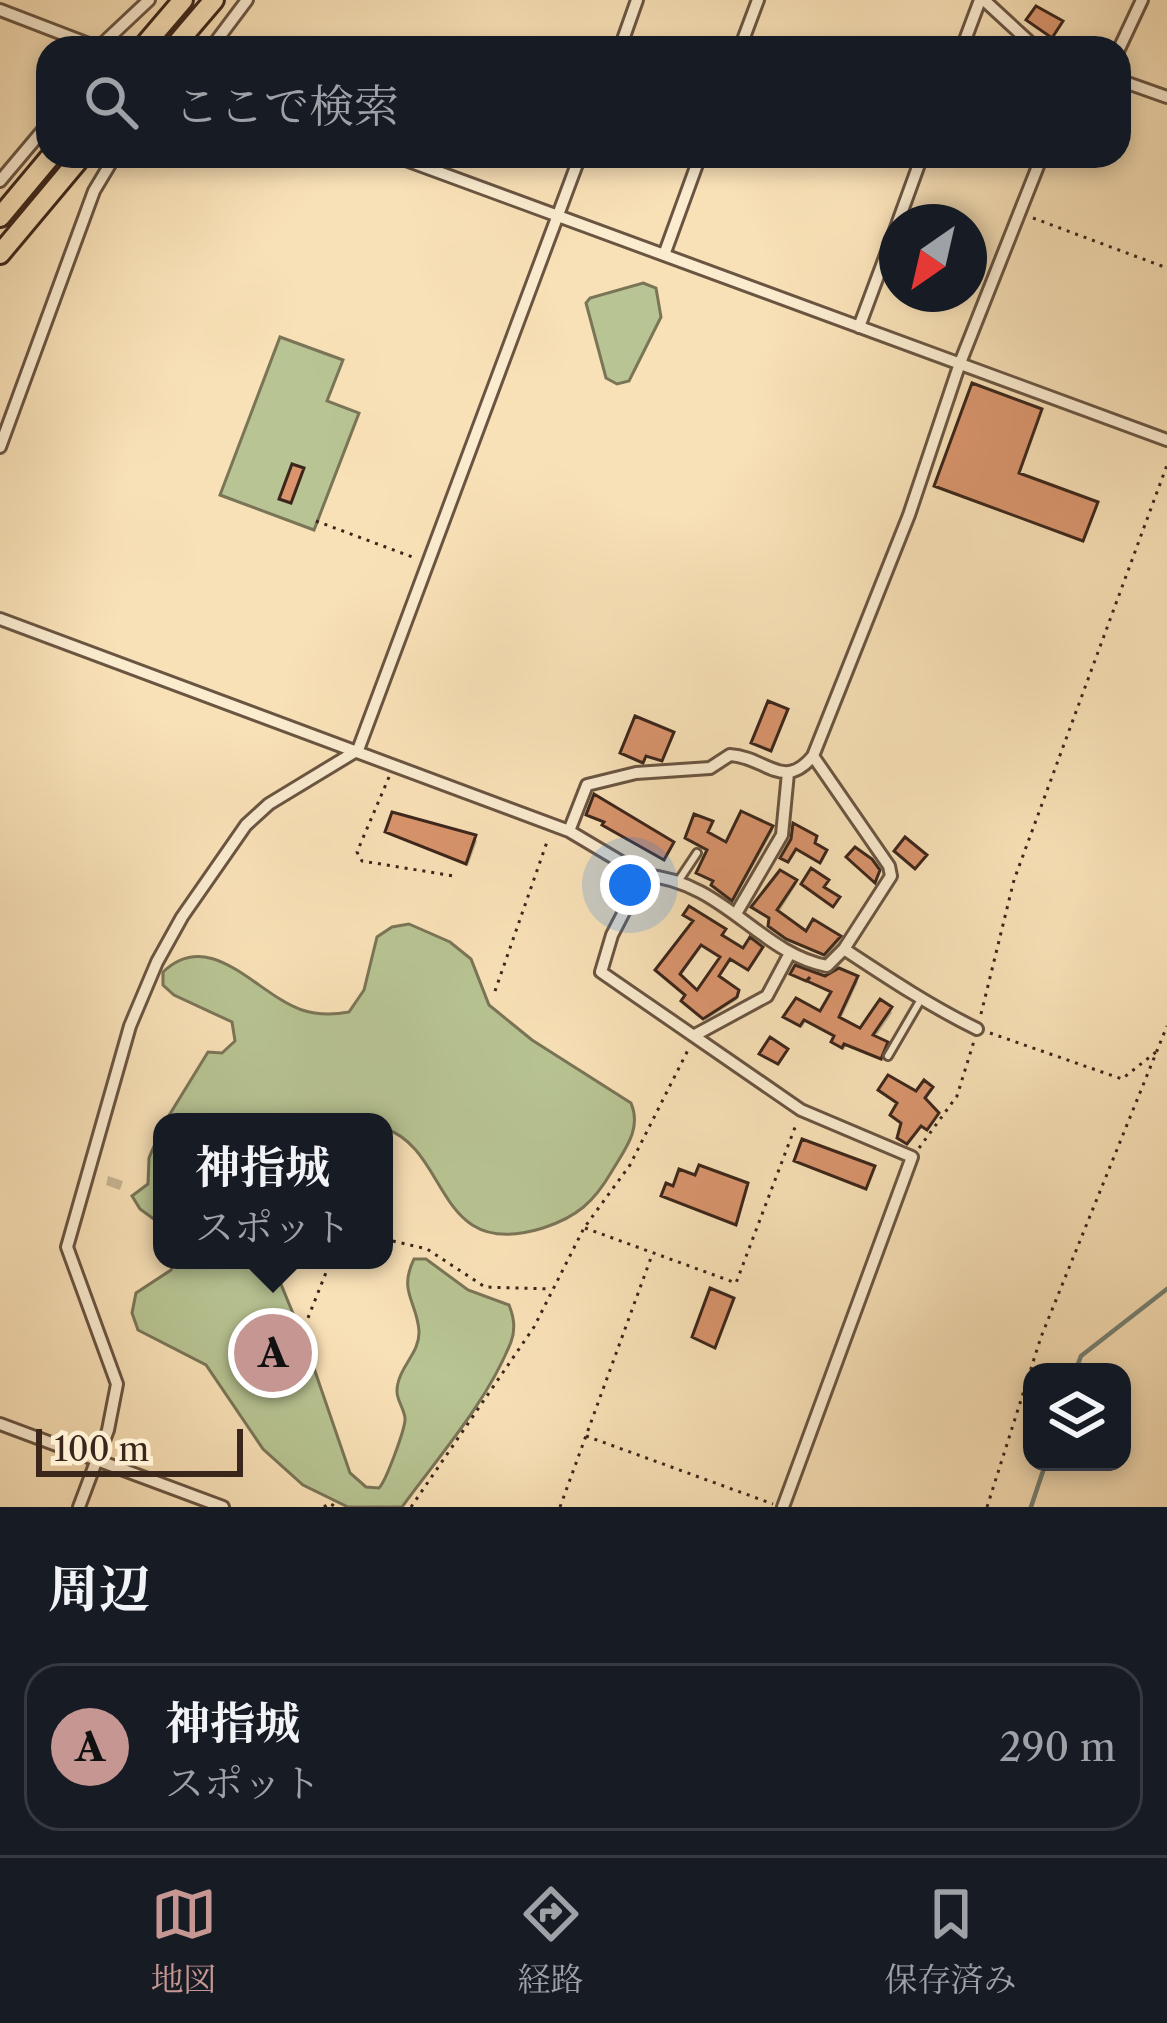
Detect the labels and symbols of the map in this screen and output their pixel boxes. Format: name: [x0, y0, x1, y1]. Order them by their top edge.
north arrow: [879, 204, 987, 312]
your location: [600, 855, 660, 915]
pin: A: [234, 1308, 312, 1398]
scale bar: [36, 1423, 243, 1476]

